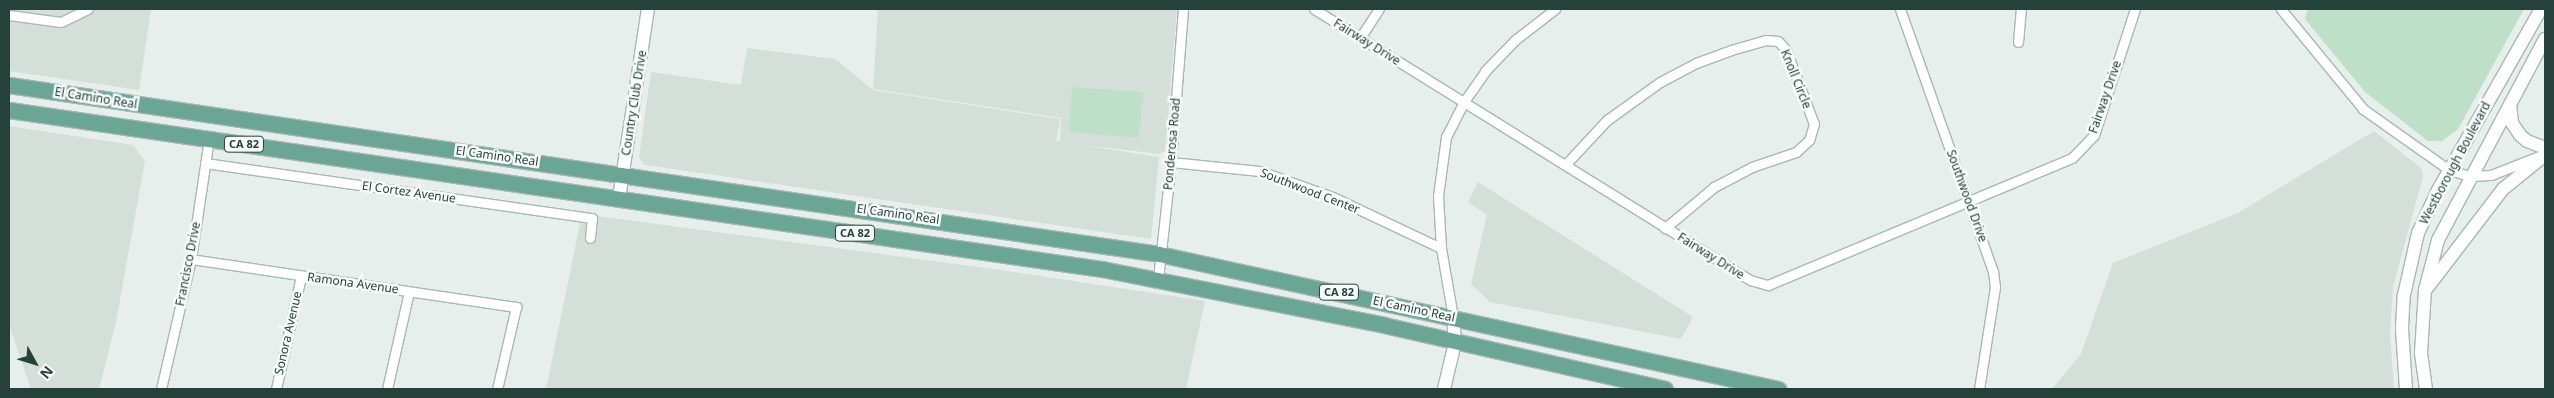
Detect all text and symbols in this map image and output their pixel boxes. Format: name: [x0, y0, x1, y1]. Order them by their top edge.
street label: Fairway Drive: [1331, 16, 1403, 68]
street label: Knoll Circle: [1778, 47, 1814, 111]
street label: Country Club Drive: [619, 49, 649, 157]
street label: Fairway Drive: [2086, 59, 2124, 135]
street label: El Camino Real: [54, 84, 138, 112]
street label: Ponderosa Road: [1161, 97, 1183, 191]
street label: Westborough Boulevard: [2417, 99, 2493, 227]
road number: CA 82: [223, 136, 265, 152]
street label: El Camino Real: [455, 143, 539, 169]
street label: Southwood Drive: [1944, 148, 1990, 244]
street label: Southwood Center: [1258, 165, 1362, 217]
street label: El Cortez Avenue: [361, 178, 457, 206]
street label: El Camino Real: [856, 201, 940, 227]
street label: Francisco Drive: [173, 221, 203, 307]
road number: CA 82: [834, 224, 876, 242]
street label: Fairway Drive: [1675, 230, 1747, 282]
street label: Ramona Avenue: [306, 269, 400, 297]
road number: CA 82: [1318, 284, 1360, 300]
street label: Sonora Avenue: [271, 290, 305, 376]
street label: El Camino Real: [1372, 293, 1456, 325]
north arrow: [10, 338, 60, 388]
text: N: [36, 362, 58, 383]

